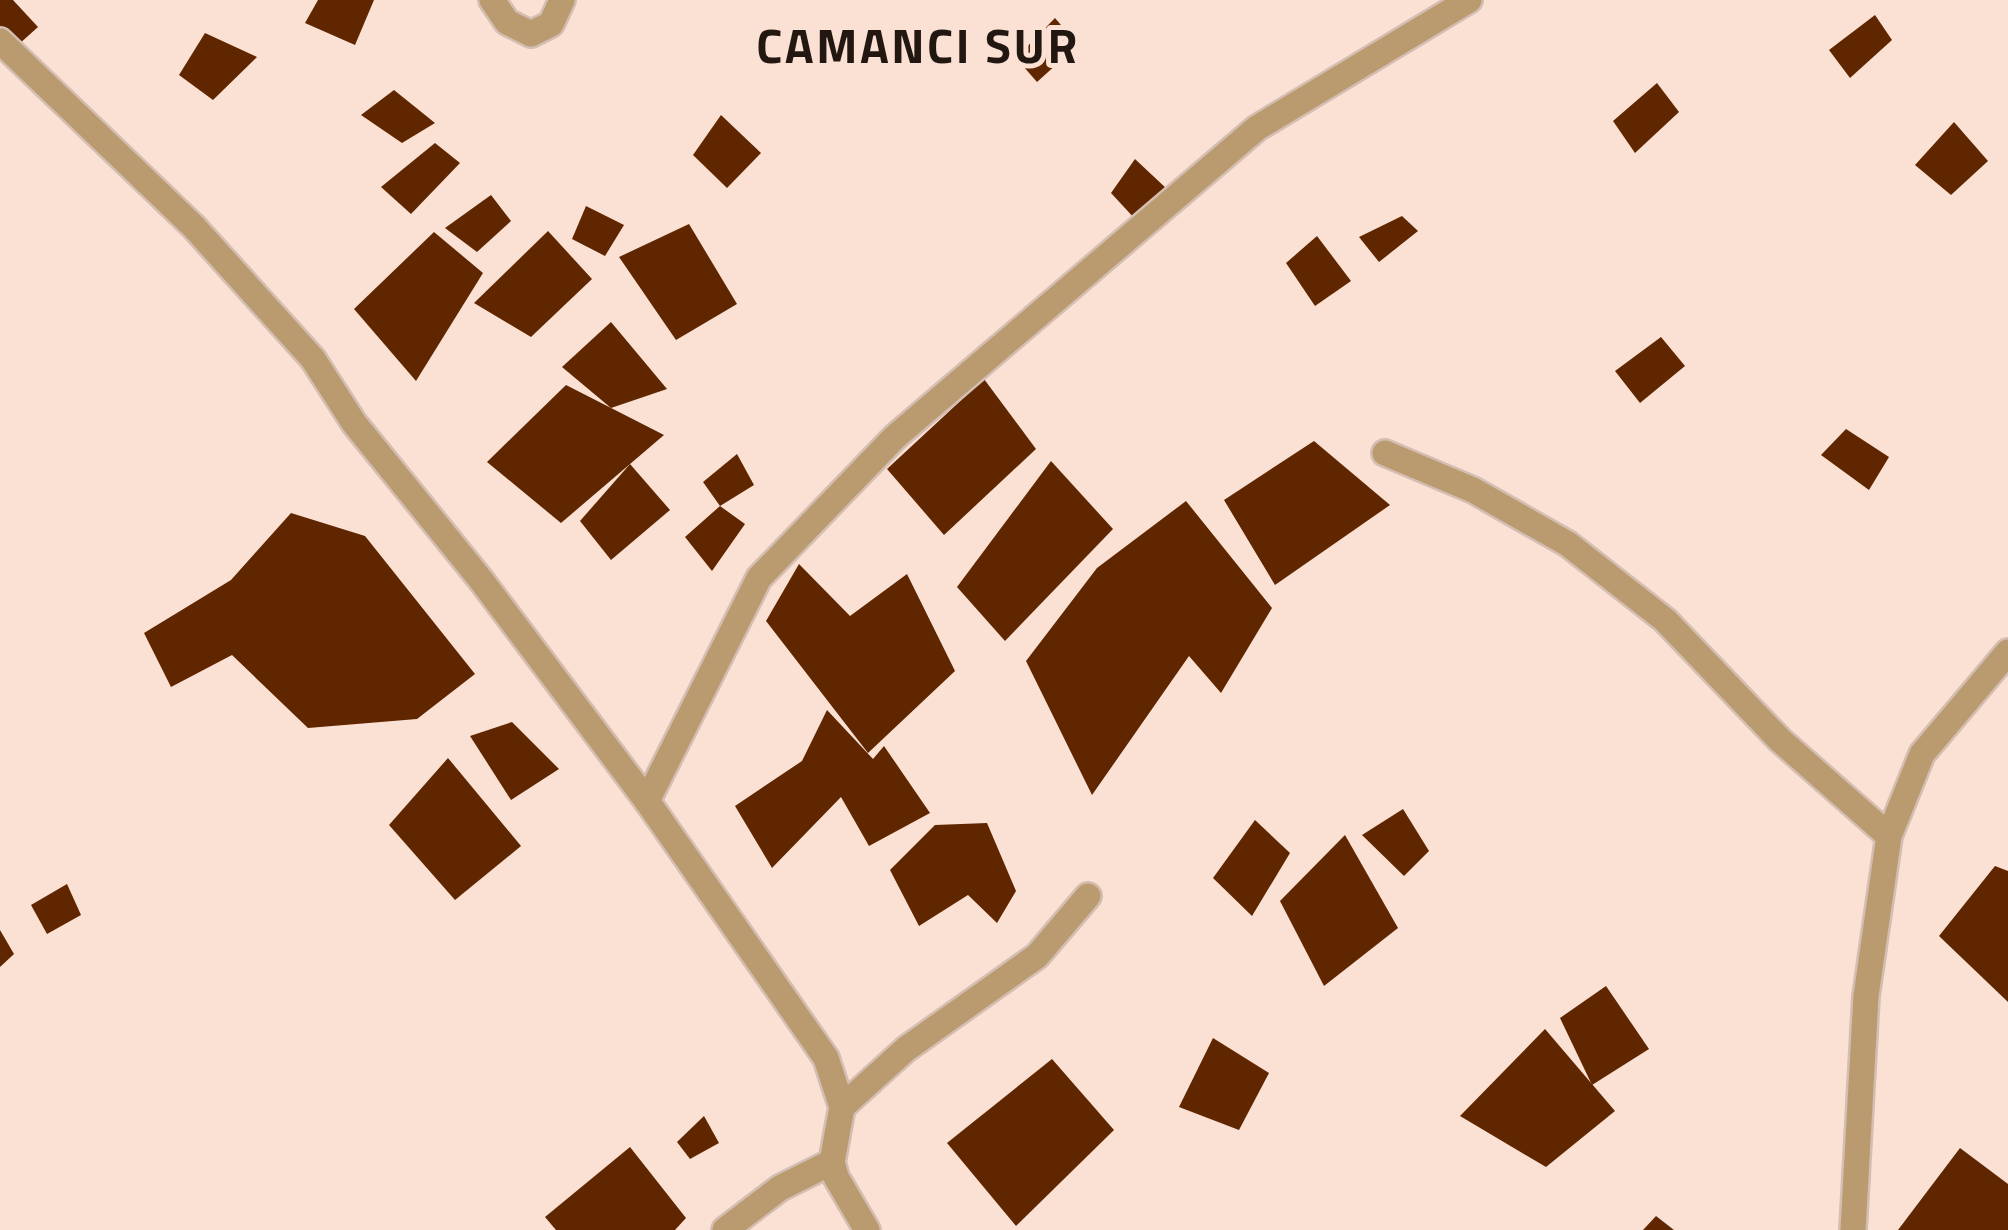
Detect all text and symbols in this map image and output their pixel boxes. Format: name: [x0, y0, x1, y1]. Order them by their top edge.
district label: CAMANCI SUR: [756, 9, 1080, 82]

